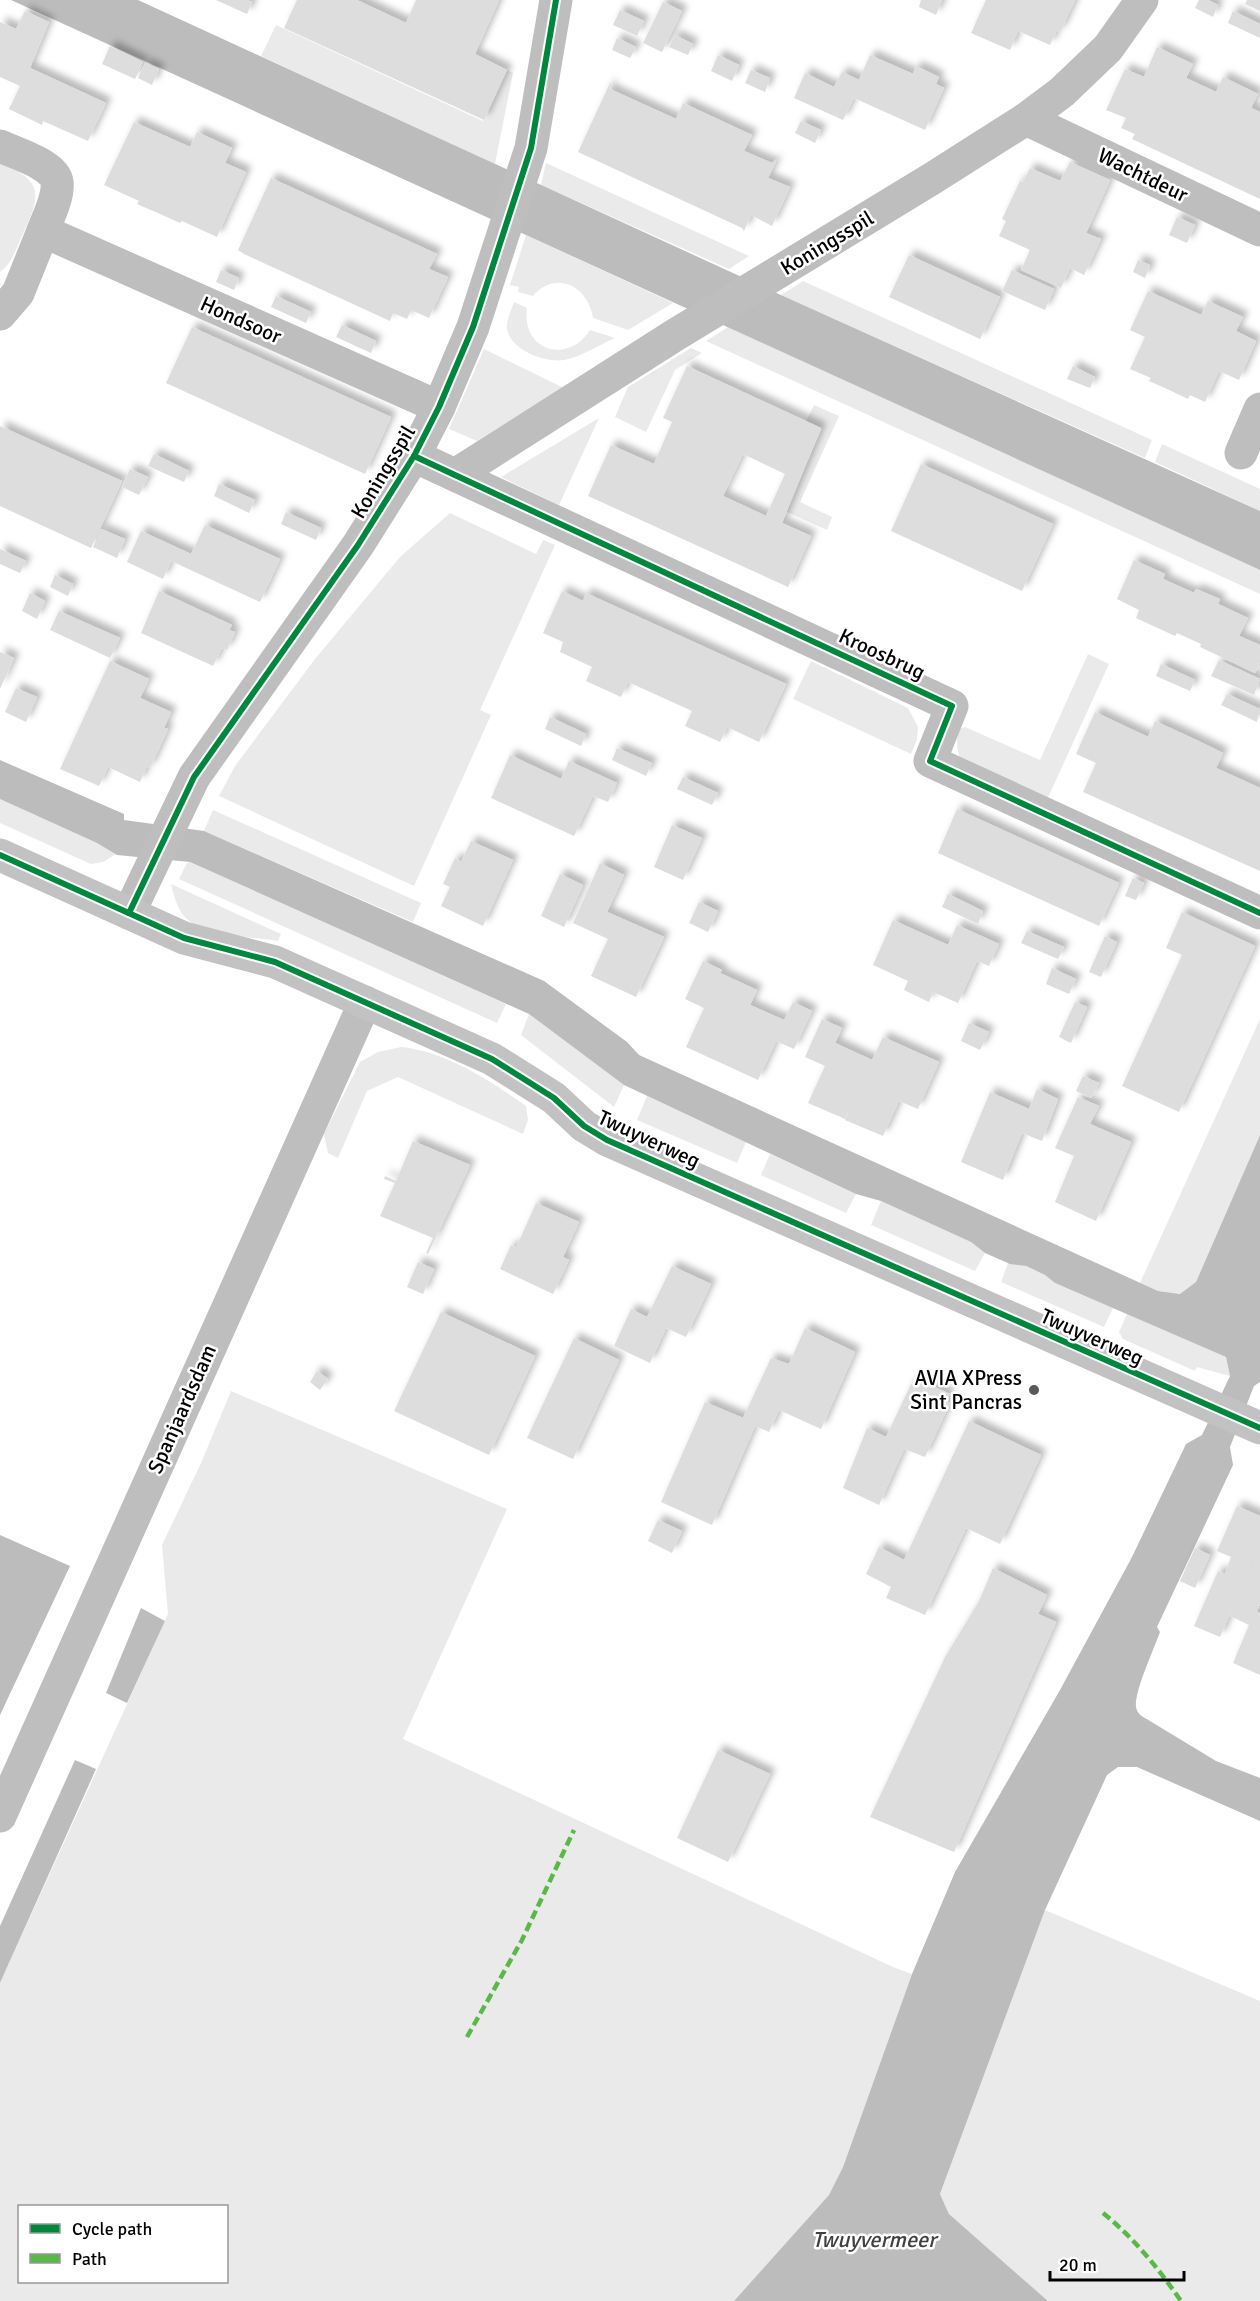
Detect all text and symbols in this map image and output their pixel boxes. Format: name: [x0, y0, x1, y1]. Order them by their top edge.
street label: Wachtdeur: [1094, 142, 1193, 208]
street label: Koningsspil: [776, 205, 878, 281]
street label: Hondsoor: [196, 291, 286, 350]
street label: Koningsspil: [345, 421, 421, 523]
street label: Kroosbrug: [835, 623, 929, 685]
street label: Twuyverweg: [594, 1104, 704, 1174]
street label: Twuyverweg: [1037, 1303, 1147, 1371]
street label: Spanjaardsdam: [142, 1340, 222, 1478]
place label: AVIA XPress Sint Pancras: [910, 1365, 1022, 1415]
marker: AVIA XPress Sint Pancras: [1027, 1383, 1041, 1397]
legend: [18, 2205, 228, 2283]
text: Cycle path: [72, 2218, 152, 2240]
water label: Twuyvermeer: [812, 2226, 939, 2253]
scale bar: [1050, 2244, 1184, 2282]
text: Path: [72, 2248, 107, 2270]
text: 20 m: [1059, 2254, 1097, 2276]

